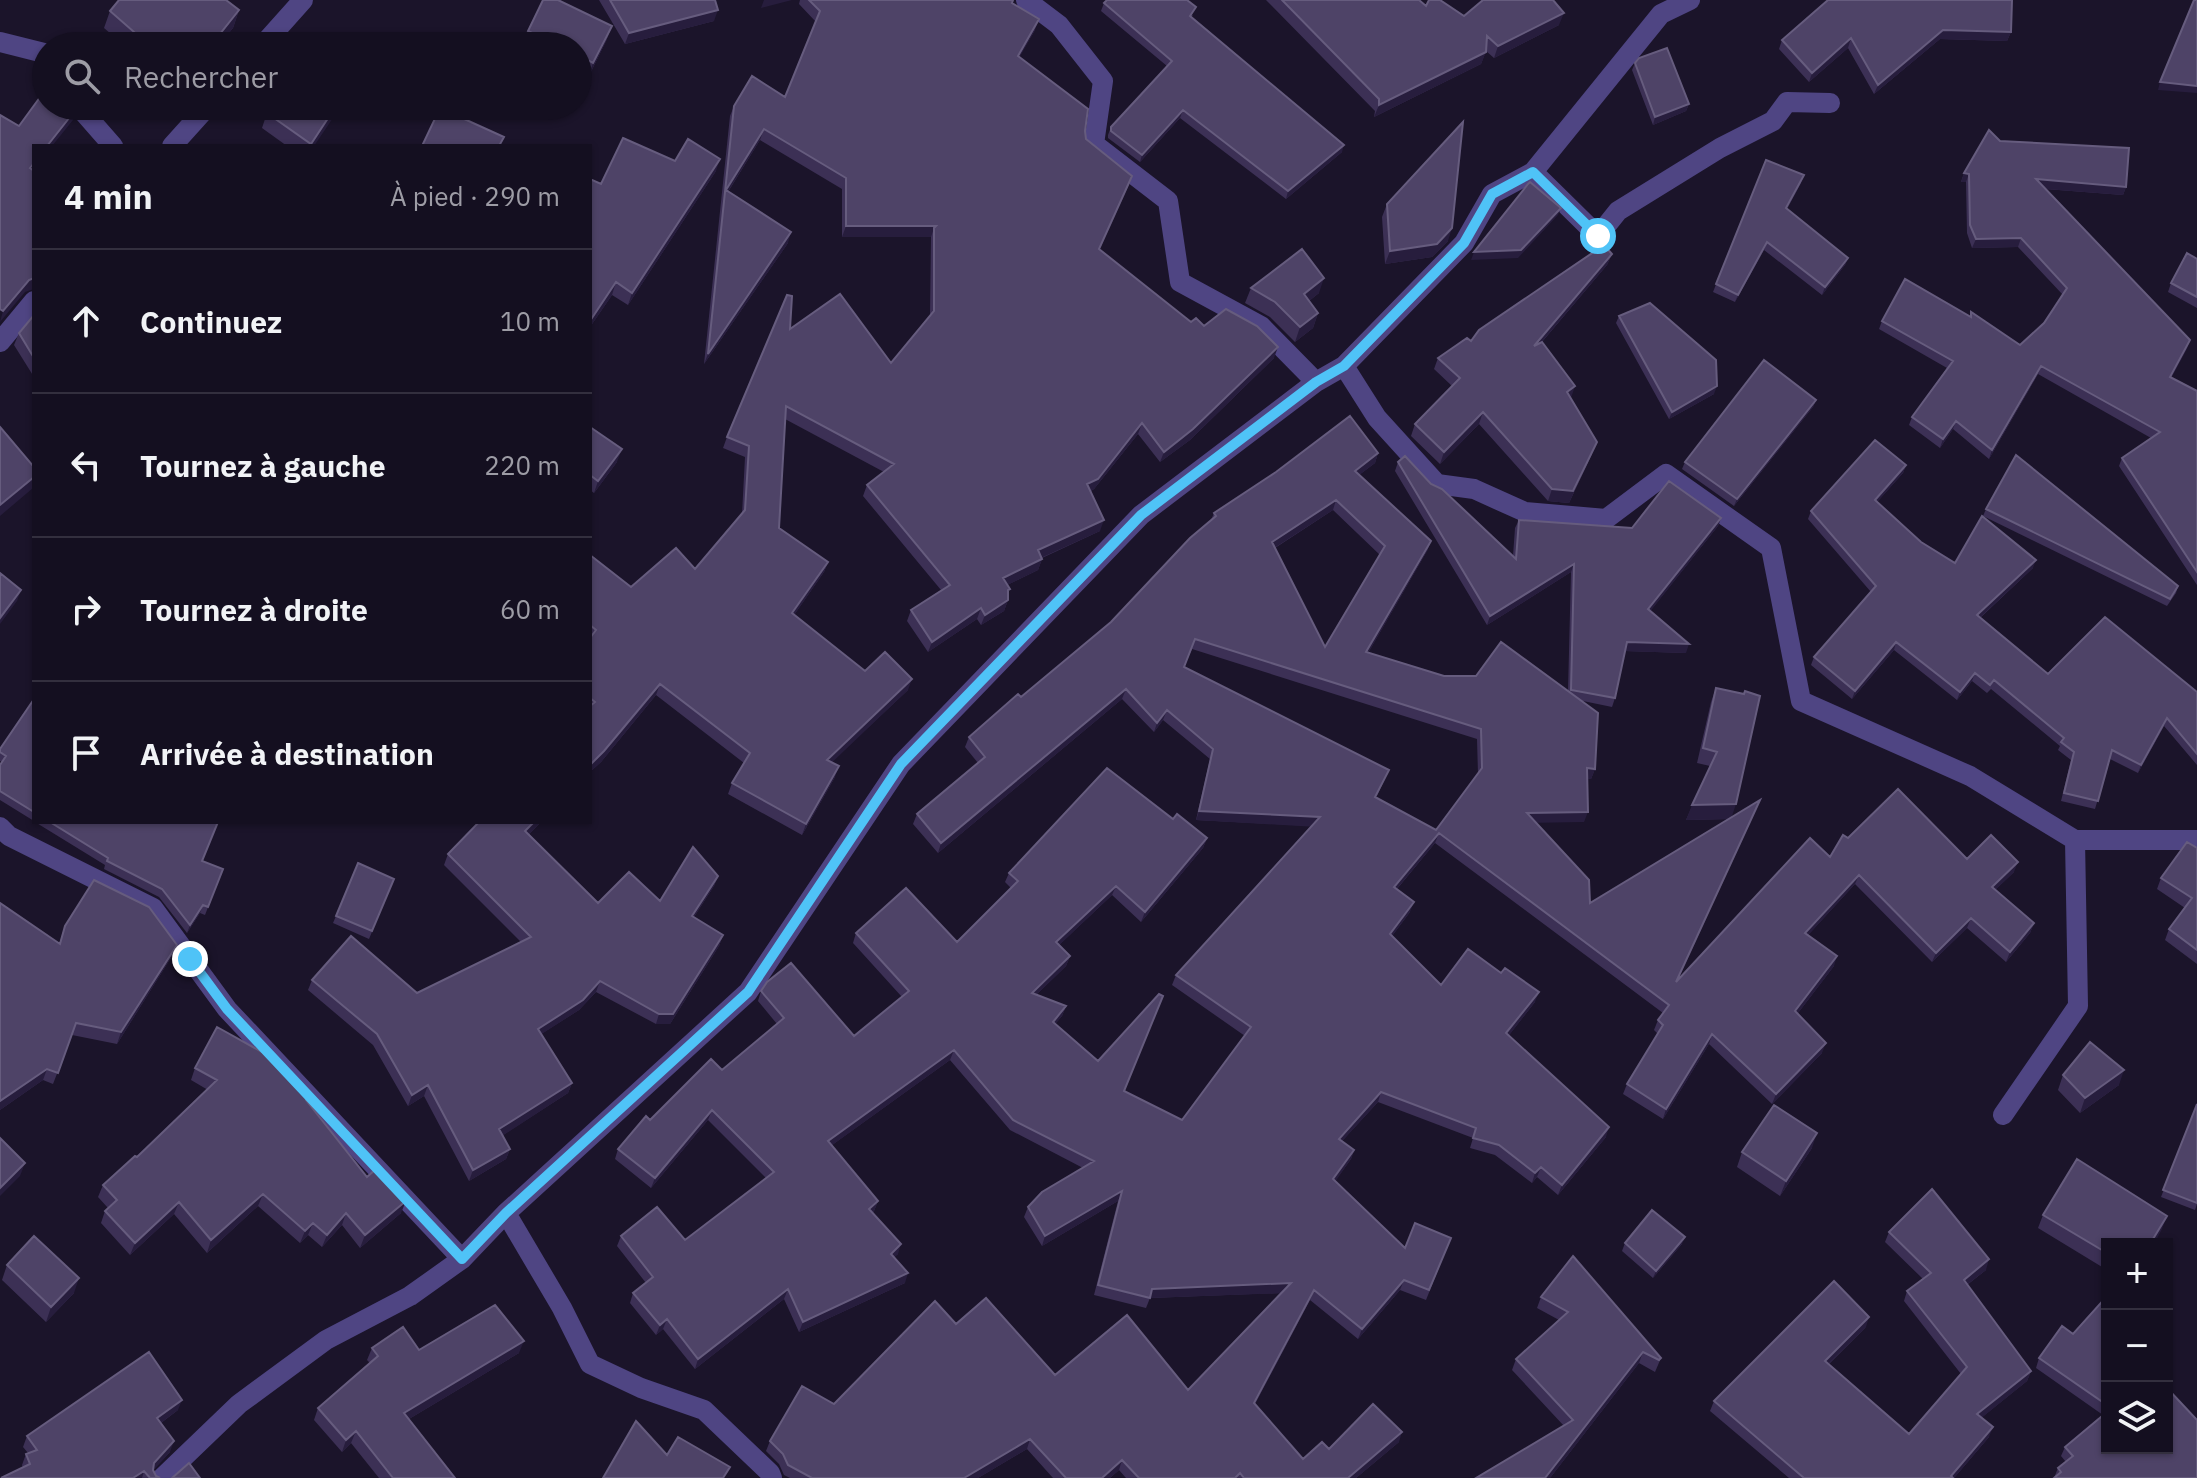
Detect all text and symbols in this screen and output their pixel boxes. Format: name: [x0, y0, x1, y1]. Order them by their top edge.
search box: [32, 32, 592, 120]
icon: search: [60, 54, 104, 98]
text: Rechercher: [124, 57, 278, 96]
text: 4 min: [64, 174, 153, 218]
text: À pied · 290 m: [390, 179, 560, 213]
route start: [1580, 218, 1616, 254]
icon: ahead: [64, 299, 108, 343]
text: Continuez: [140, 302, 282, 341]
text: 10 m: [500, 304, 560, 338]
icon: left: [64, 443, 108, 487]
text: Tournez à gauche: [140, 446, 386, 485]
text: 220 m: [484, 448, 560, 482]
icon: right: [64, 587, 108, 631]
text: Tournez à droite: [140, 590, 368, 629]
text: 60 m: [500, 592, 560, 626]
icon: arrive: [64, 731, 108, 775]
text: Arrivée à destination: [140, 734, 434, 773]
route end: [172, 941, 208, 977]
map controls: [2101, 1238, 2173, 1454]
button: +: [2101, 1238, 2173, 1310]
button: −: [2101, 1310, 2173, 1382]
button: layers: [2101, 1382, 2173, 1454]

